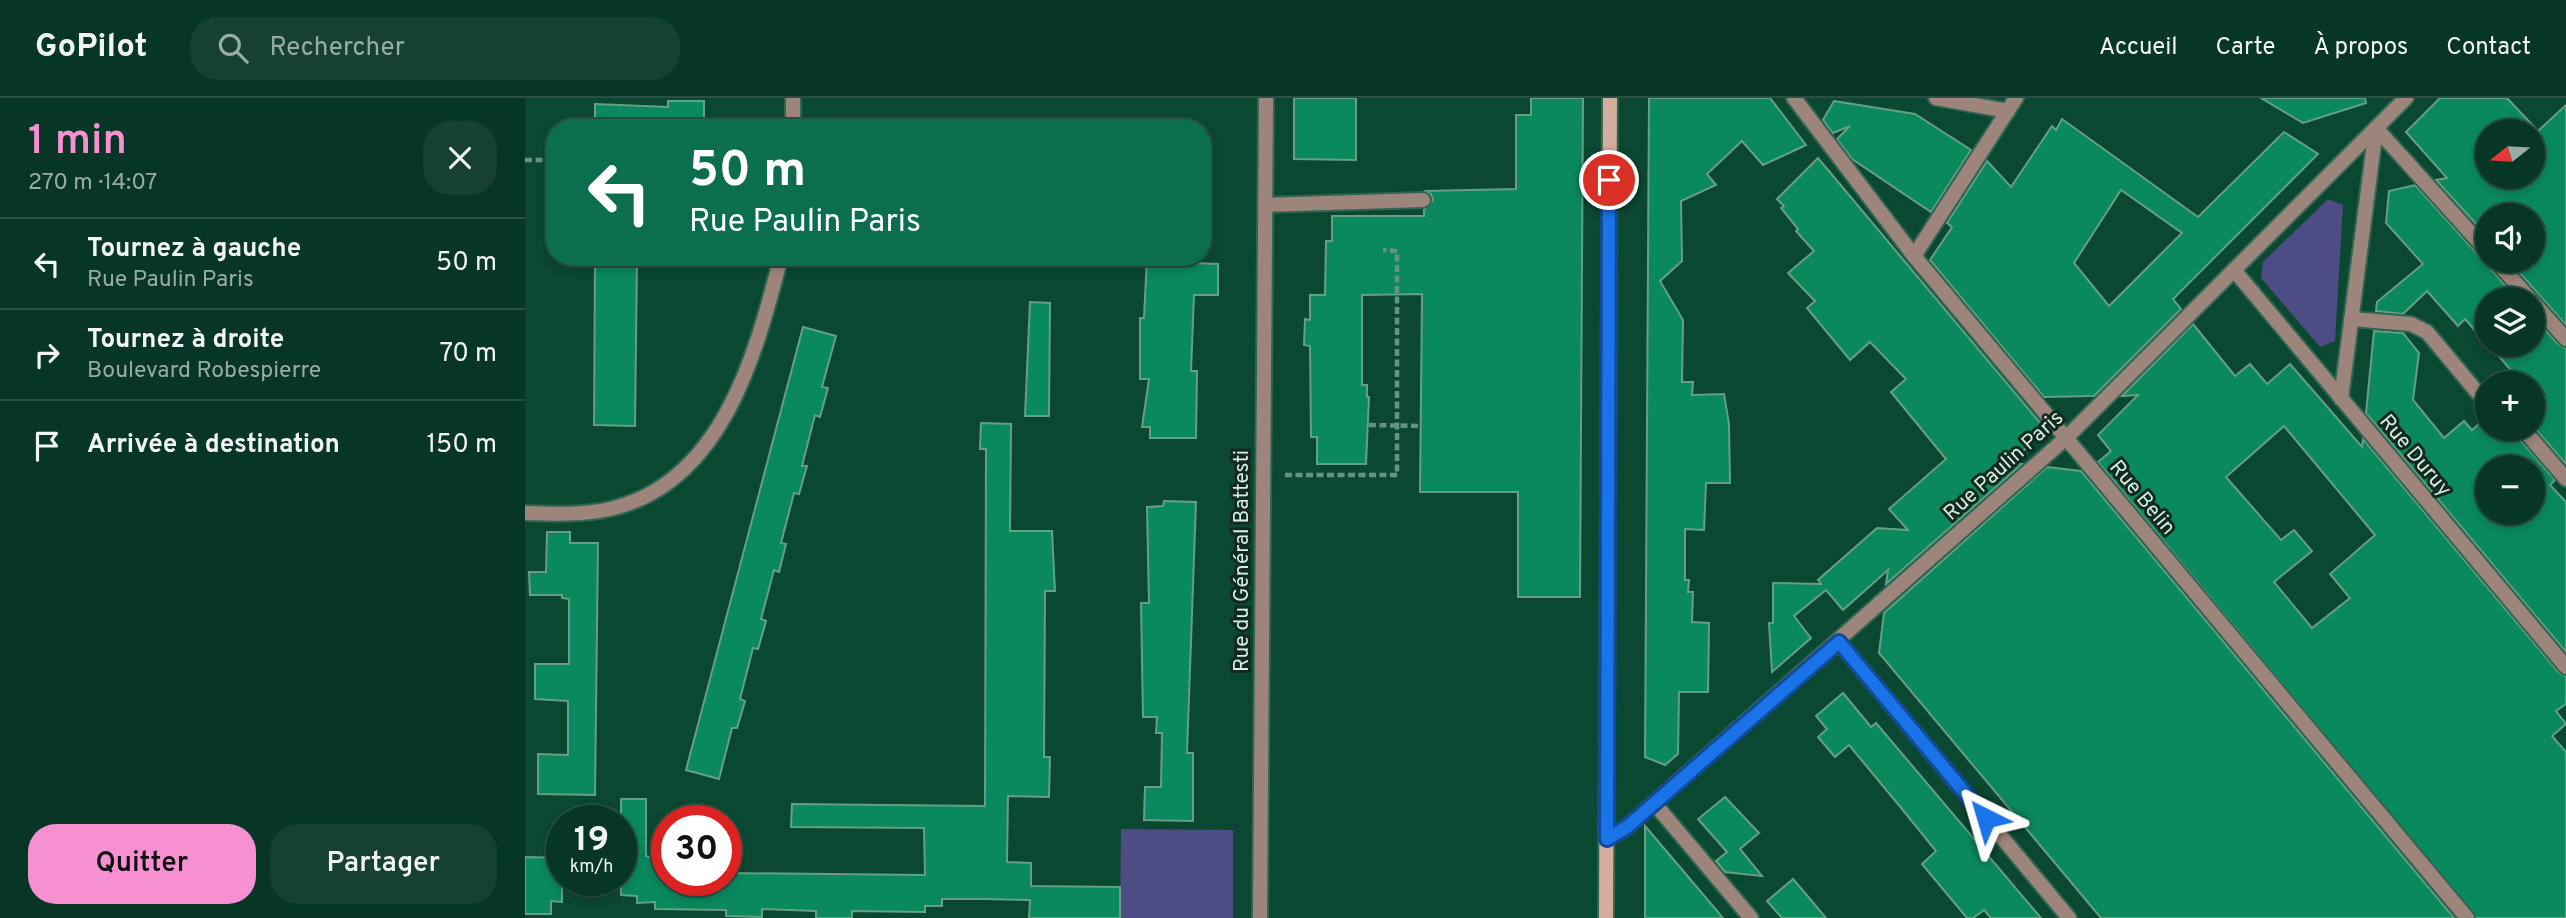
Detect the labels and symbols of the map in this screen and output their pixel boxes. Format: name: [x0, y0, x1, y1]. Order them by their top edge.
north arrow: [2475, 119, 2545, 189]
pin: [1579, 150, 1639, 210]
street label: Rue Paulin Paris: [1938, 405, 2070, 527]
street label: Rue Duruy: [2373, 409, 2457, 503]
street label: Rue du Général Battesti: [1229, 450, 1256, 672]
street label: Rue Belin: [2103, 455, 2181, 541]
position arrow: [1949, 781, 2023, 855]
speed limit sign: 30: [651, 805, 742, 896]

